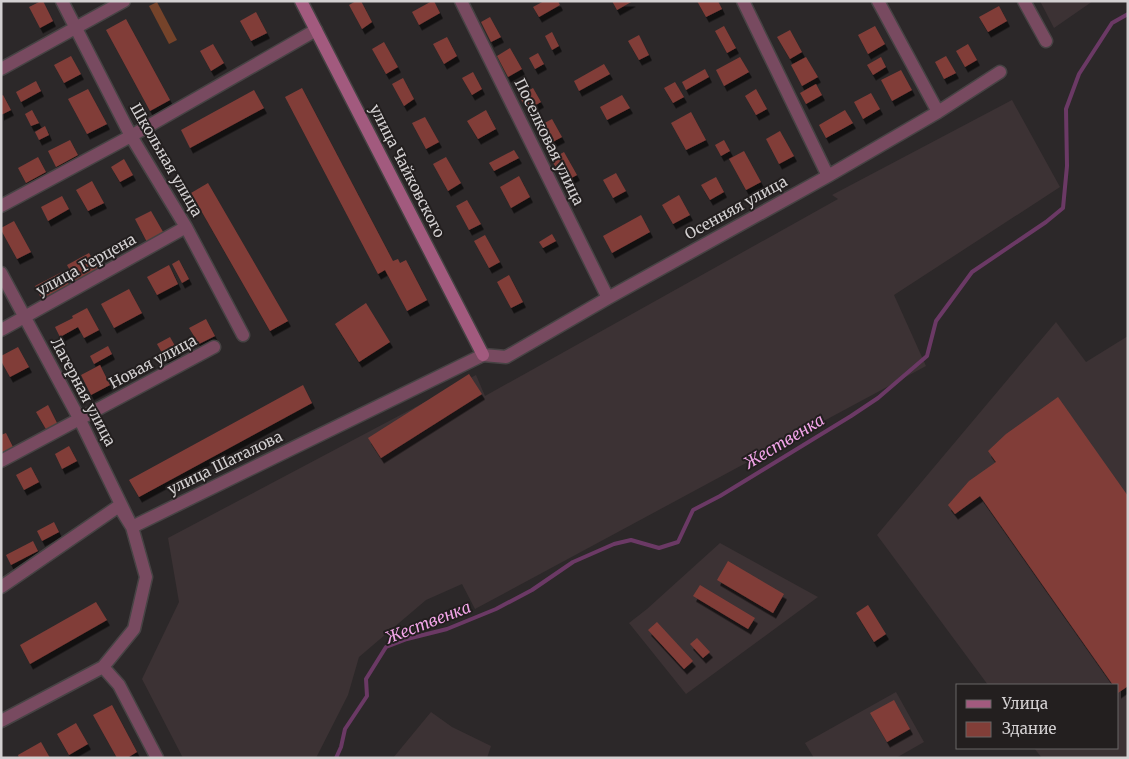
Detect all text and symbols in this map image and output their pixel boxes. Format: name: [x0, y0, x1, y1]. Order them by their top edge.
street label: Поселковая улица: [511, 75, 588, 208]
street label: Школьная улица: [126, 99, 207, 220]
street label: улица Чайковского: [366, 101, 449, 241]
street label: Осенняя улица: [681, 172, 790, 244]
street label: улица Герцена: [33, 229, 139, 300]
street label: Новая улица: [106, 331, 200, 393]
street label: Лагерная улица: [47, 334, 120, 449]
water label: Жественка: [739, 409, 828, 473]
street label: улица Шаталова: [164, 426, 285, 499]
water label: Жественка: [382, 597, 474, 648]
legend: [956, 684, 1119, 749]
text: Улица: [1001, 694, 1048, 713]
text: Здание: [1002, 719, 1056, 738]

